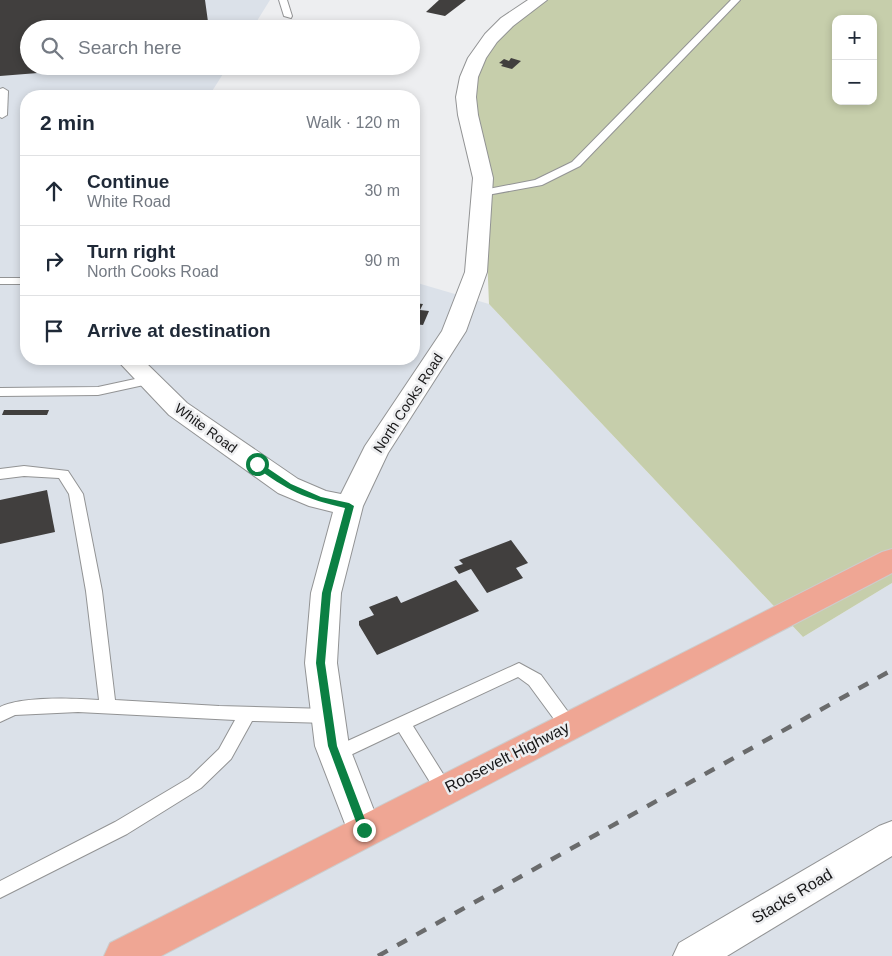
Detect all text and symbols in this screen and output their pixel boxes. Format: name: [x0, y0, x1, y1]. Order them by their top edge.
map controls: [832, 15, 877, 105]
button: +: [832, 15, 877, 60]
search box: [20, 20, 420, 75]
icon: search: [38, 34, 66, 62]
text: Search here: [78, 37, 182, 58]
button: −: [832, 60, 877, 105]
text: 2 min: [40, 111, 95, 134]
text: Walk · 120 m: [306, 114, 400, 131]
text: Continue: [87, 171, 169, 192]
icon: ahead: [40, 177, 68, 205]
text: 30 m: [364, 182, 400, 199]
text: White Road: [87, 193, 171, 210]
text: Turn right: [87, 241, 175, 262]
icon: right: [40, 247, 68, 275]
text: 90 m: [364, 252, 400, 269]
text: North Cooks Road: [87, 263, 219, 280]
icon: arrive: [40, 317, 68, 345]
text: Arrive at destination: [87, 320, 271, 341]
street label: North Cooks Road: [370, 350, 446, 456]
street label: White Road: [172, 400, 240, 456]
route start: [246, 453, 269, 476]
street label: Roosevelt Highway: [442, 718, 572, 796]
route end: [353, 819, 376, 842]
street label: Stacks Road: [749, 865, 835, 927]

